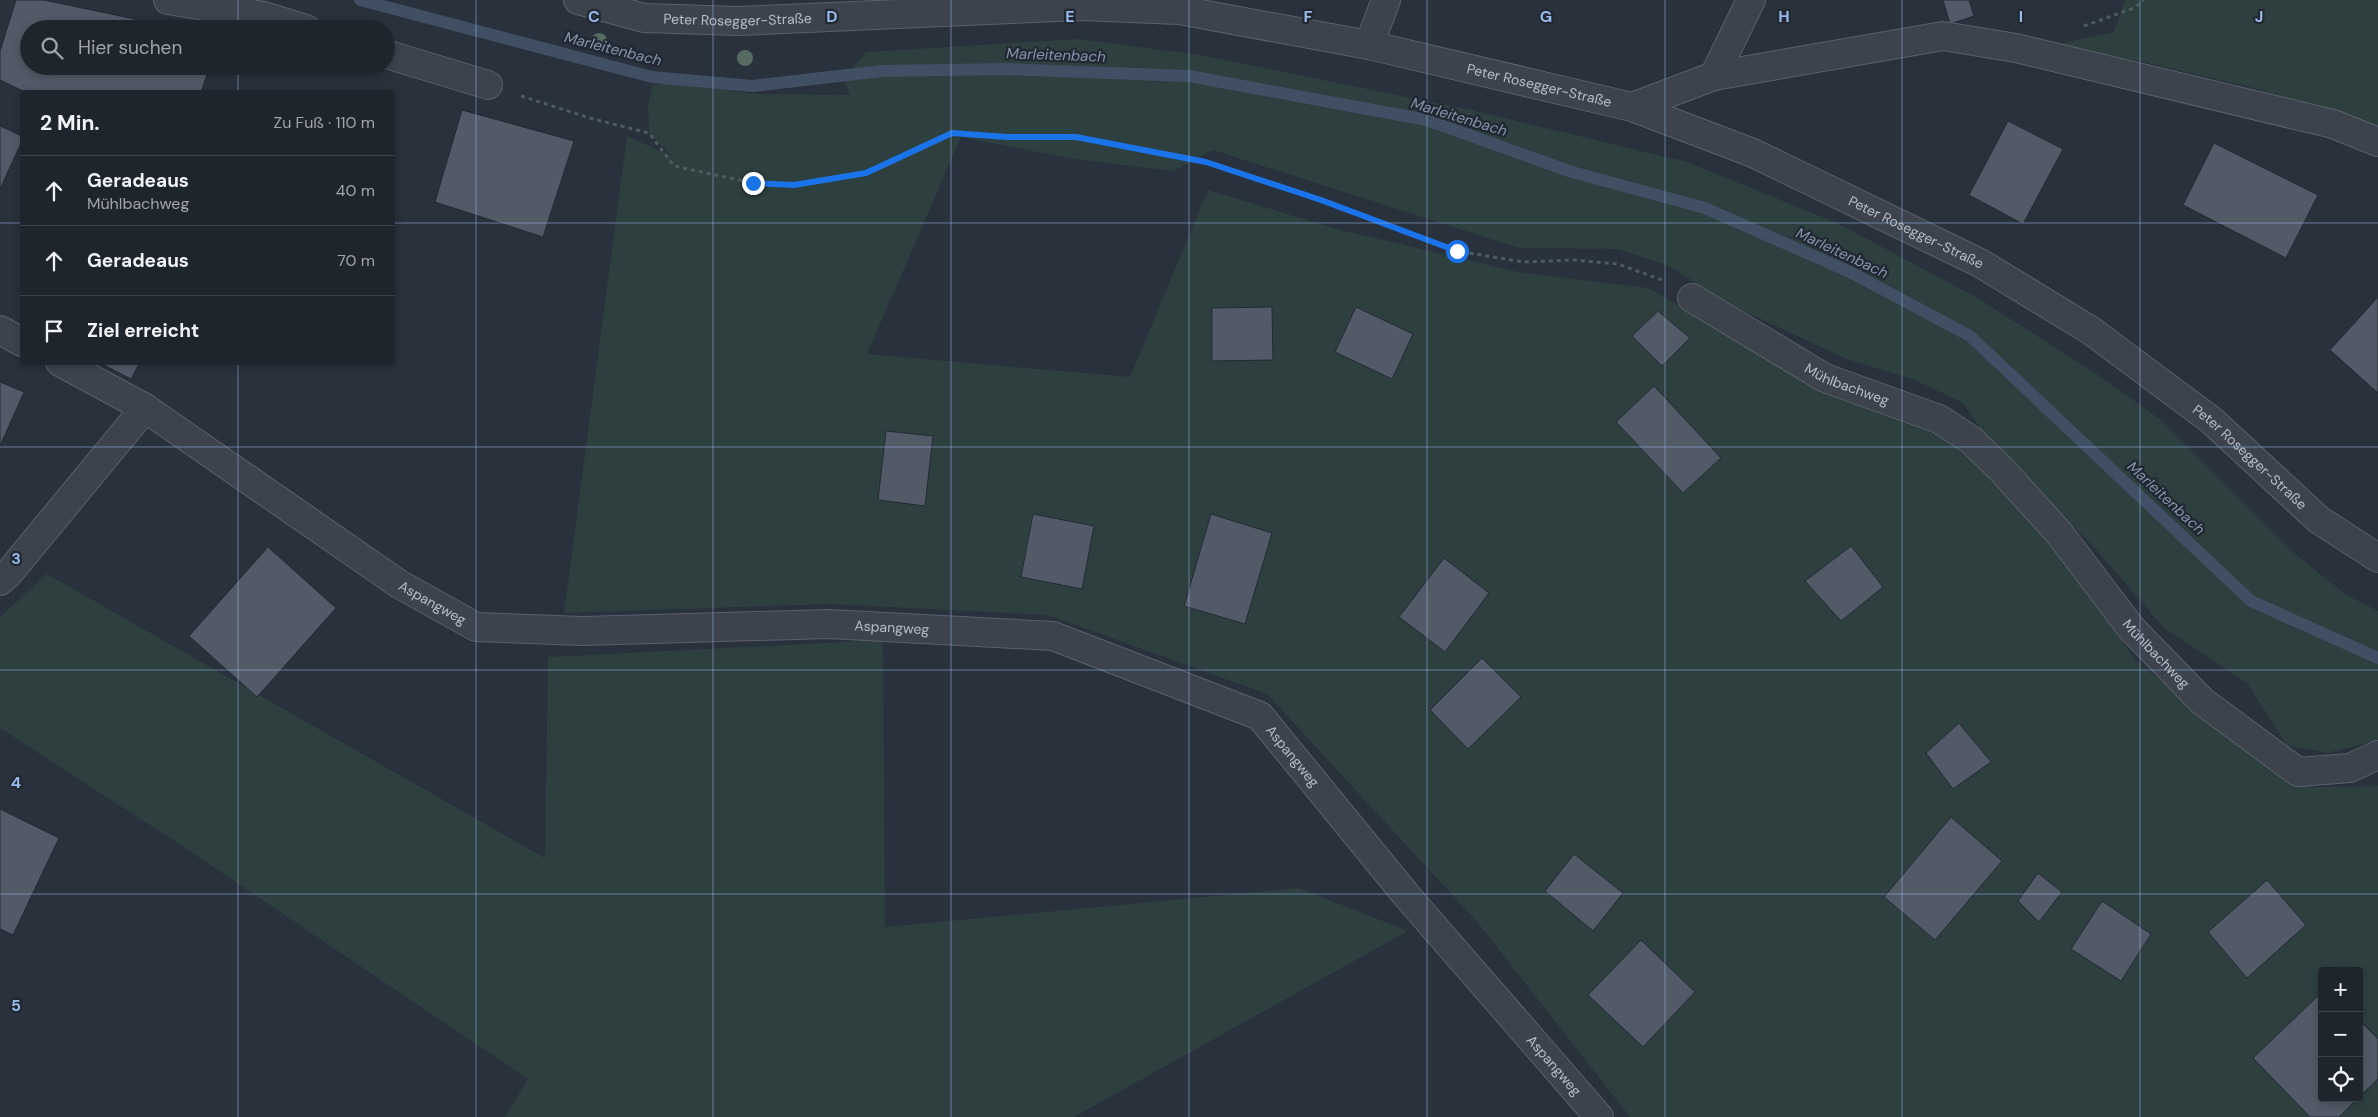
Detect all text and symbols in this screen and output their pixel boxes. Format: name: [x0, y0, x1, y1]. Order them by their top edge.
text: C: [588, 6, 600, 27]
text: D: [826, 6, 838, 27]
text: E: [1065, 6, 1075, 27]
text: F: [1304, 6, 1313, 27]
text: G: [1540, 6, 1552, 27]
text: H: [1778, 6, 1790, 27]
text: I: [2019, 6, 2023, 27]
text: J: [2255, 6, 2263, 27]
street label: Peter Rosegger-Straße: [663, 9, 812, 30]
search box: [20, 20, 395, 75]
water label: Marleitenbach: [562, 27, 664, 71]
icon: search: [38, 34, 66, 62]
text: Hier suchen: [78, 35, 182, 60]
water label: Marleitenbach: [1006, 43, 1106, 67]
street label: Peter Rosegger-Straße: [1465, 59, 1614, 111]
water label: Marleitenbach: [1408, 93, 1510, 141]
text: 2 Min.: [40, 109, 100, 137]
text: Zu Fuß · 110 m: [274, 112, 375, 133]
text: Geradeaus: [87, 168, 189, 193]
route end: [742, 172, 765, 195]
icon: ahead: [40, 177, 68, 205]
text: 40 m: [336, 180, 375, 201]
street label: Peter Rosegger-Straße: [1845, 192, 1987, 273]
text: Mühlbachweg: [87, 193, 189, 214]
water label: Marleitenbach: [1793, 223, 1892, 283]
route start: [1446, 240, 1469, 263]
icon: ahead: [40, 247, 68, 275]
text: Geradeaus: [87, 248, 189, 273]
text: 70 m: [337, 250, 375, 271]
icon: arrive: [40, 317, 68, 345]
text: Ziel erreicht: [87, 318, 199, 343]
street label: Mühlbachweg: [1801, 359, 1892, 409]
street label: Peter Rosegger-Straße: [2189, 400, 2311, 513]
water label: Marleitenbach: [2123, 457, 2209, 540]
text: 3: [11, 548, 21, 569]
street label: Aspangweg: [395, 577, 470, 629]
street label: Aspangweg: [854, 616, 930, 638]
street label: Mühlbachweg: [2119, 616, 2194, 692]
street label: Aspangweg: [1262, 721, 1323, 791]
text: 4: [11, 772, 21, 793]
map controls: [2318, 967, 2363, 1102]
button: +: [2318, 967, 2363, 1012]
text: 5: [11, 995, 21, 1016]
button: −: [2318, 1012, 2363, 1057]
street label: Aspangweg: [1523, 1031, 1586, 1100]
button: locate: [2318, 1057, 2363, 1102]

